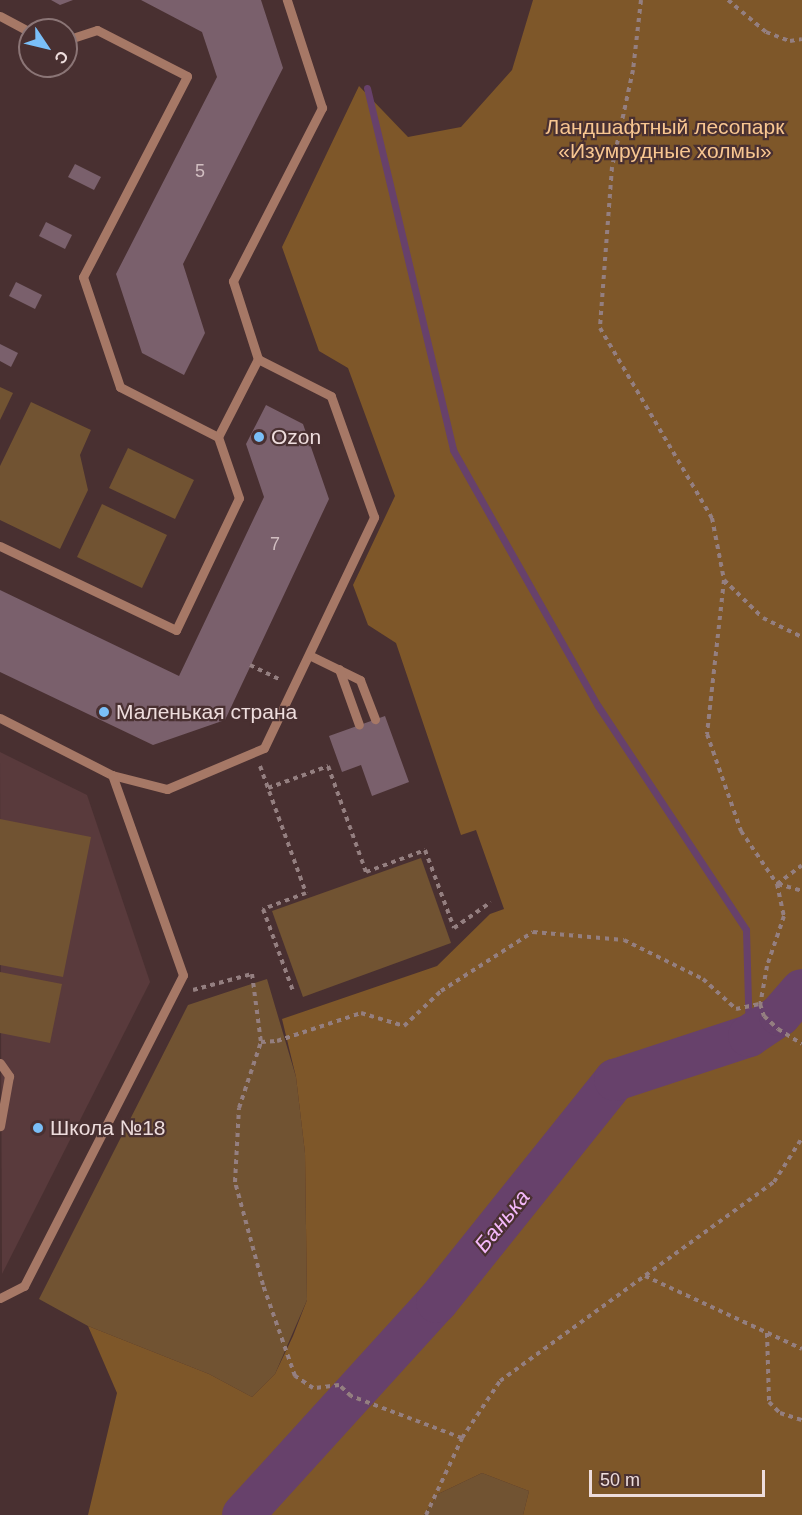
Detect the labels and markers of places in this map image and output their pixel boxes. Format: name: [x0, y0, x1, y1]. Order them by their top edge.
place label: Ozon: [271, 424, 321, 450]
marker: Ozon: [252, 430, 266, 444]
place label: Маленькая страна: [116, 699, 297, 725]
marker: Маленькая страна: [97, 705, 111, 719]
place label: Школа №18: [50, 1115, 166, 1141]
marker: Школа №18: [31, 1121, 45, 1135]

